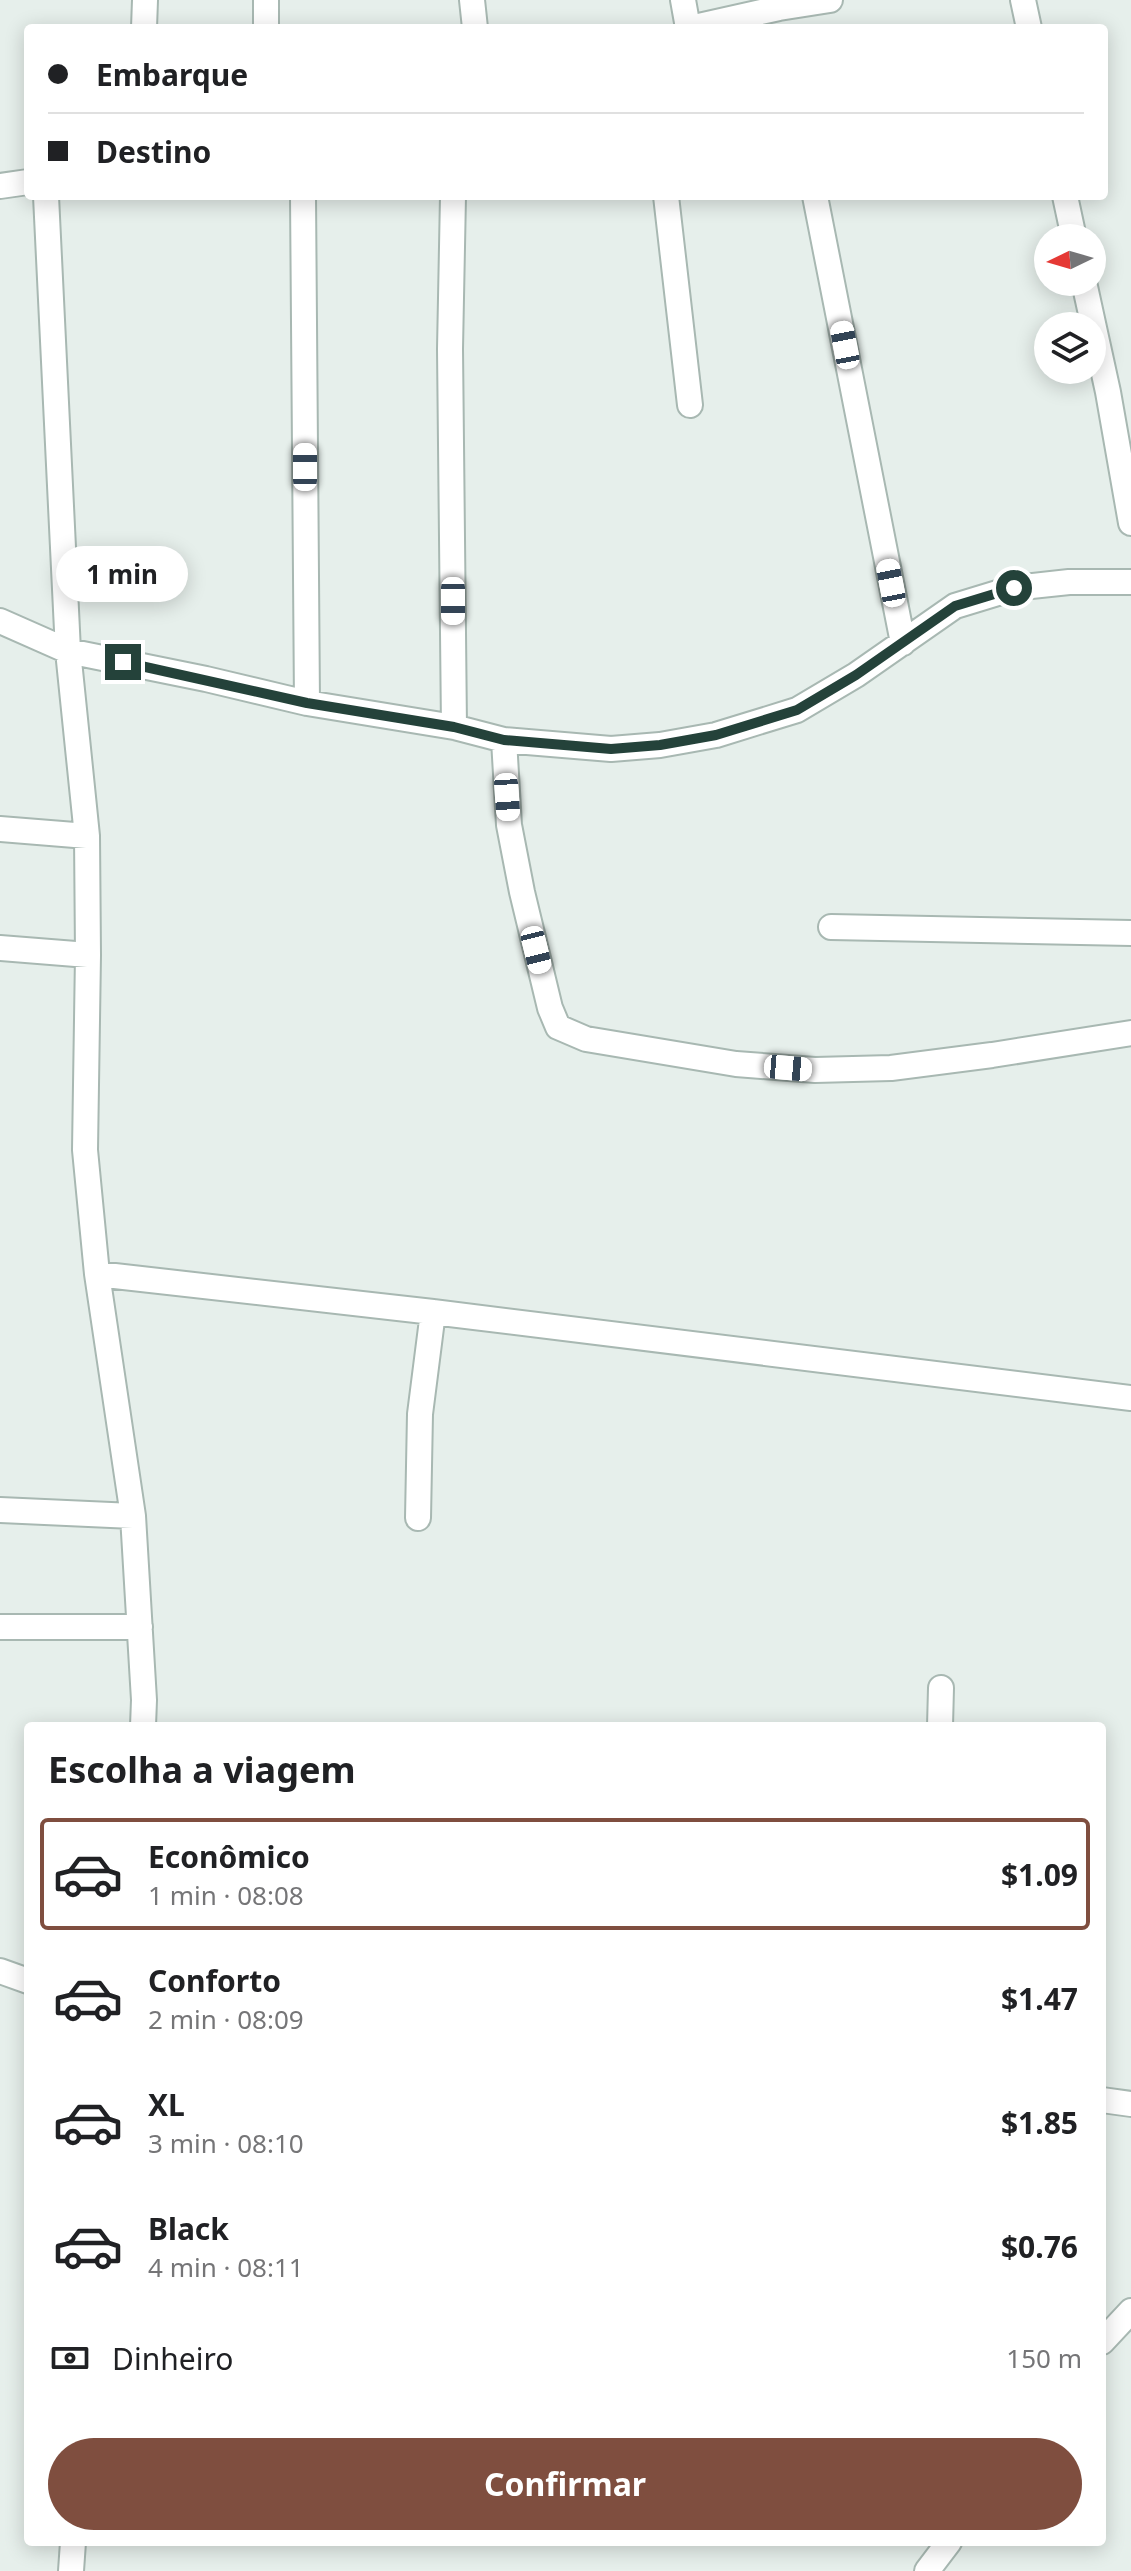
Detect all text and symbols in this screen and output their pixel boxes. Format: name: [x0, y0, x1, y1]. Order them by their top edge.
text: Embarque: [96, 54, 248, 95]
text: Destino: [96, 131, 211, 172]
north arrow: [1034, 224, 1106, 296]
map controls: [1034, 224, 1106, 384]
button: layers: [1034, 312, 1106, 384]
car: [829, 319, 861, 371]
car: [293, 443, 317, 491]
callout: 1 min: [57, 546, 189, 602]
text: 1 min: [86, 556, 158, 592]
car: [875, 557, 907, 609]
route start: [996, 570, 1032, 606]
car: [441, 577, 465, 625]
route end: [105, 644, 141, 680]
car: [493, 772, 521, 822]
car: [519, 924, 553, 976]
car: [763, 1054, 813, 1082]
text: Escolha a viagem: [48, 1745, 356, 1794]
text: Econômico: [148, 1836, 310, 1877]
icon: car: [52, 1838, 124, 1910]
text: $1.09: [1001, 1854, 1078, 1895]
text: 1 min · 08:08: [148, 1877, 304, 1913]
text: Conforto: [148, 1960, 281, 2001]
icon: car: [52, 1962, 124, 2034]
text: $1.47: [1001, 1978, 1078, 2019]
text: 2 min · 08:09: [148, 2001, 304, 2037]
text: XL: [148, 2084, 185, 2125]
icon: car: [52, 2086, 124, 2158]
text: $1.85: [1001, 2102, 1078, 2143]
text: 3 min · 08:10: [148, 2125, 304, 2161]
text: Black: [148, 2208, 229, 2249]
icon: car: [52, 2210, 124, 2282]
text: $0.76: [1001, 2226, 1078, 2267]
text: 4 min · 08:11: [148, 2249, 304, 2285]
icon: cash: [48, 2336, 92, 2380]
text: Dinheiro: [112, 2338, 233, 2379]
text: 150 m: [1006, 2340, 1082, 2376]
button: Confirmar: [48, 2438, 1082, 2530]

